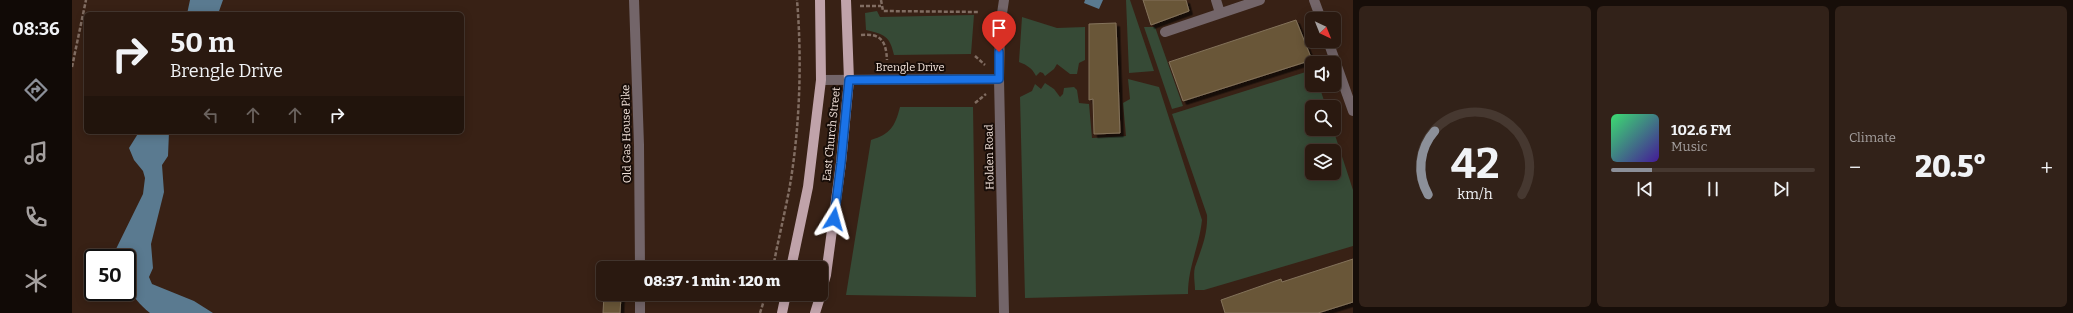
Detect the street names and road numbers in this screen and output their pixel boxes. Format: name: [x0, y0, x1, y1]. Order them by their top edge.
street label: Brengle Drive: [876, 61, 944, 74]
street label: Old Gas House Pike: [619, 85, 634, 183]
street label: East Church Street: [820, 86, 843, 182]
street label: Holden Road: [982, 124, 997, 190]

